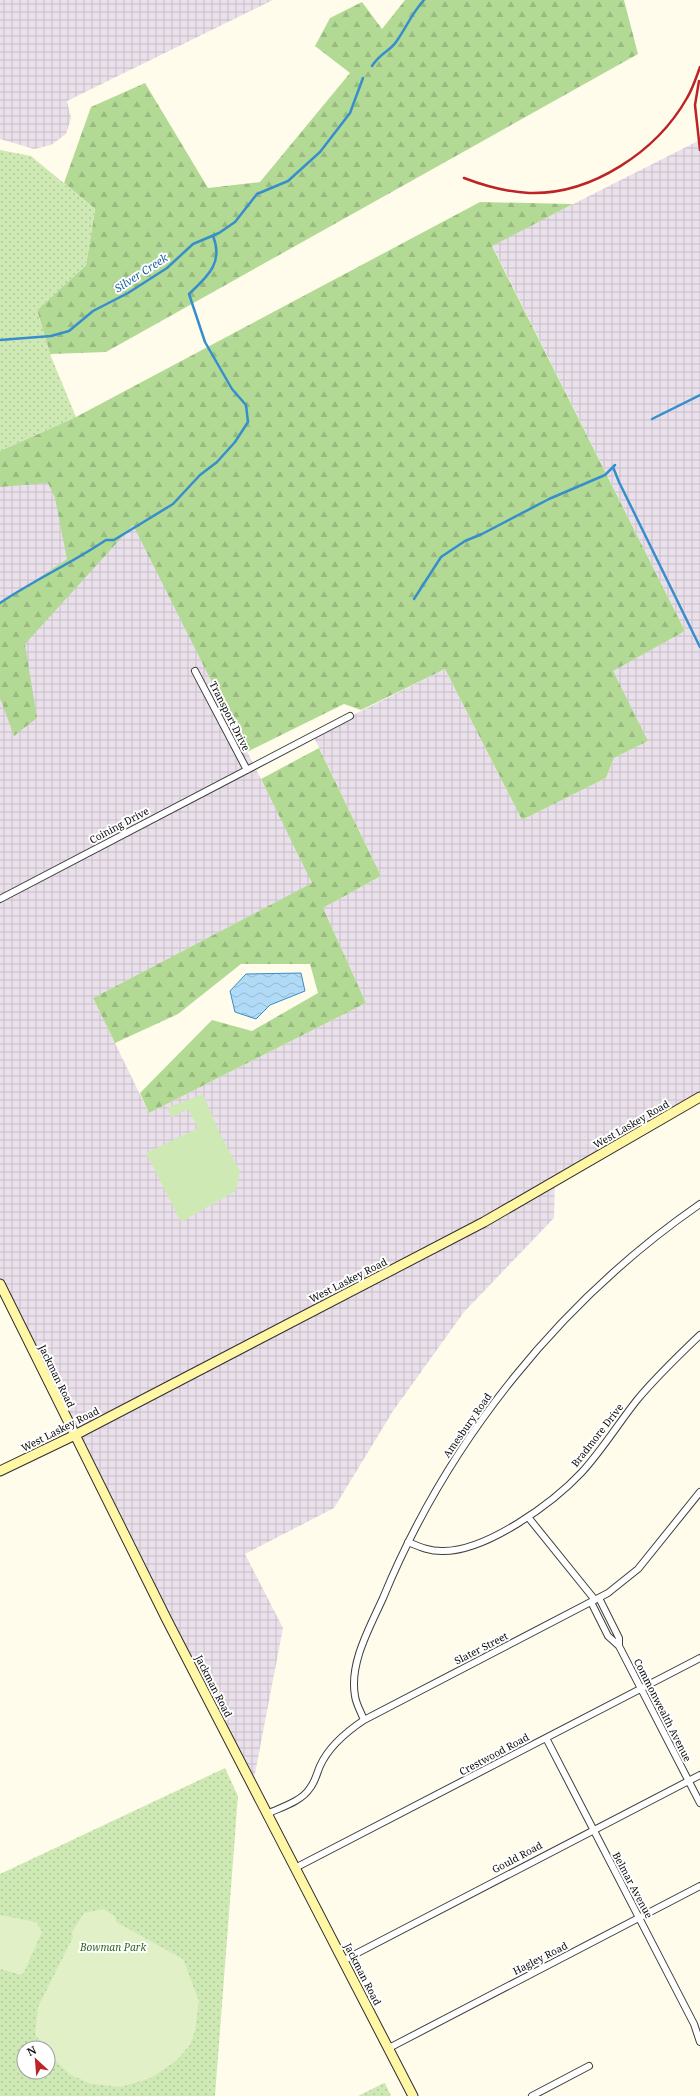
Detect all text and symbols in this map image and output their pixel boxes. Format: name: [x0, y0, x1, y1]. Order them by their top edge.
water label: Silver Creek: [111, 249, 171, 295]
street label: Transport Drive: [206, 679, 254, 753]
street label: Coining Drive: [87, 803, 151, 847]
street label: West Laskey Road: [590, 1097, 672, 1151]
street label: West Laskey Road: [307, 1254, 389, 1306]
street label: Jackman Road: [35, 1341, 78, 1410]
street label: Amesbury Road: [439, 1390, 495, 1460]
street label: Bradmore Drive: [568, 1400, 626, 1470]
street label: West Laskey Road: [19, 1403, 101, 1455]
street label: Slater Street: [452, 1628, 511, 1667]
street label: Jackman Road: [192, 1652, 236, 1720]
street label: Commonwealth Avenue: [631, 1656, 695, 1764]
street label: Crestwood Road: [457, 1730, 531, 1778]
street label: Gould Road: [489, 1838, 545, 1876]
street label: Belmar Avenue: [610, 1849, 656, 1921]
street label: Hagley Road: [510, 1938, 570, 1978]
park label: Bowman Park: [79, 1940, 146, 1954]
street label: Jackman Road: [341, 1940, 385, 2008]
north arrow: [16, 2040, 56, 2080]
text: N: [24, 2042, 39, 2059]

